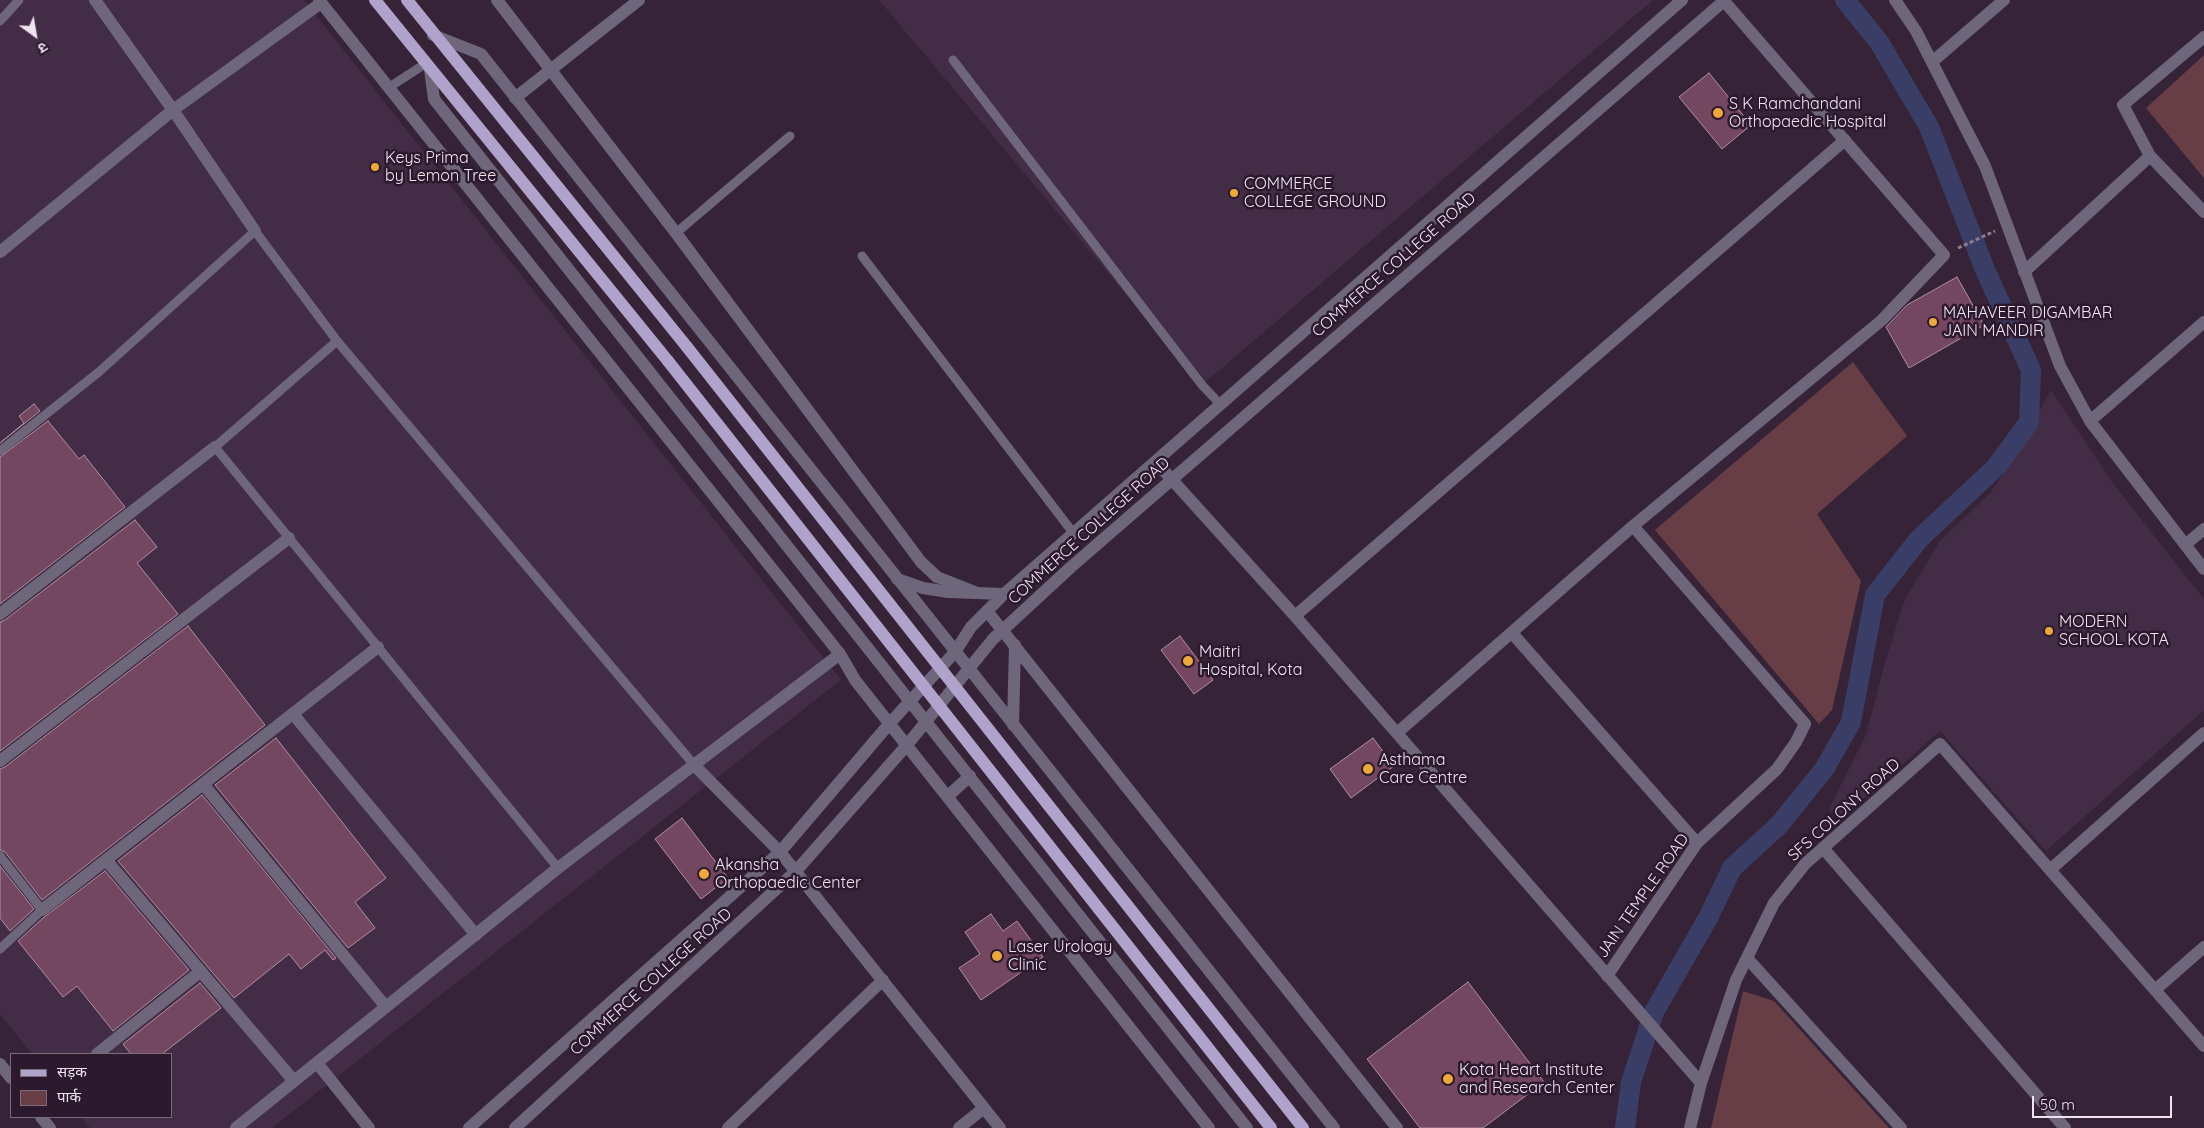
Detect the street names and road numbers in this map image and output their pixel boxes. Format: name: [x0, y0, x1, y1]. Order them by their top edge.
street label: COMMERCE COLLEGE ROAD: [1308, 189, 1480, 341]
street label: COMMERCE COLLEGE ROAD: [1004, 453, 1174, 609]
street label: SFS COLONY ROAD: [1784, 755, 1904, 865]
street label: JAIN TEMPLE ROAD: [1593, 830, 1693, 962]
street label: COMMERCE COLLEGE ROAD: [566, 904, 736, 1060]

